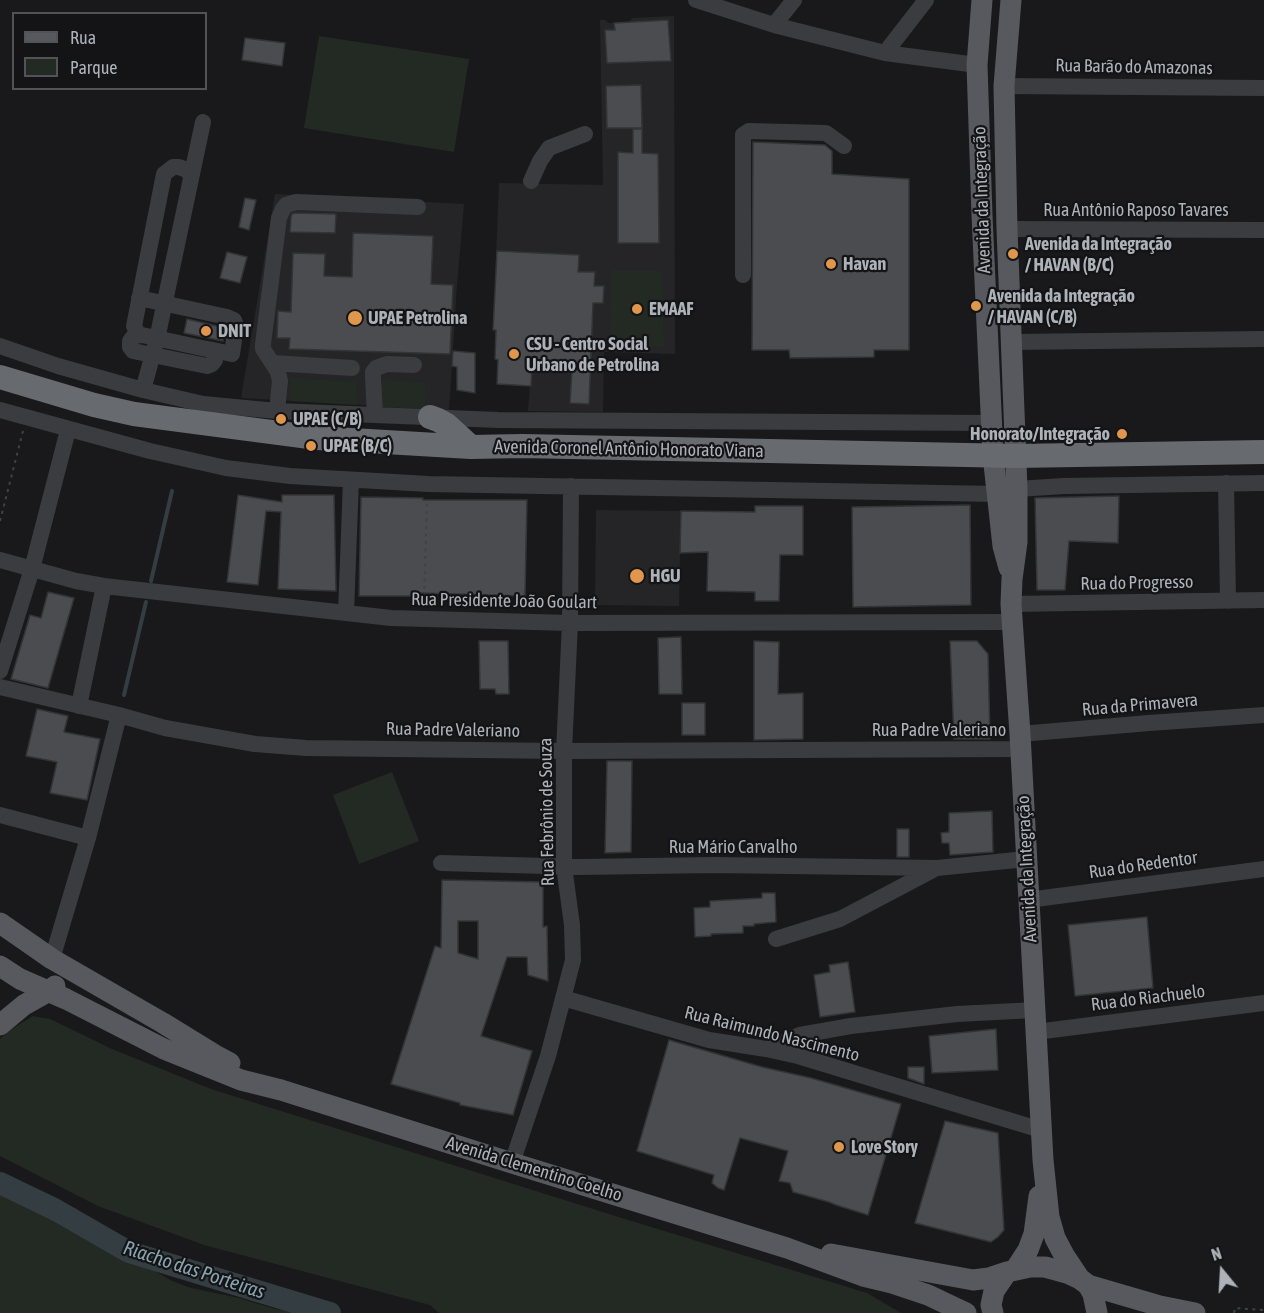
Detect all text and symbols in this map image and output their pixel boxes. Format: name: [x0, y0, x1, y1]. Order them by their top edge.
legend: [12, 12, 207, 90]
text: Rua: [70, 27, 96, 48]
street label: Rua Barão do Amazonas: [1055, 55, 1213, 79]
text: Parque: [70, 57, 118, 78]
street label: Avenida da Integração: [969, 126, 995, 274]
street label: Rua Antônio Raposo Tavares: [1043, 199, 1229, 221]
place label: Avenida da Integração / HAVAN (B/C): [1025, 233, 1172, 276]
marker: Avenida da Integração / HAVAN (B/C): [1006, 247, 1020, 261]
place label: Havan: [843, 253, 886, 275]
marker: Havan: [824, 257, 838, 271]
place label: Avenida da Integração / HAVAN (C/B): [988, 285, 1135, 328]
place label: EMAAF: [649, 298, 694, 320]
marker: Avenida da Integração / HAVAN (C/B): [969, 299, 983, 313]
marker: EMAAF: [630, 302, 644, 316]
place label: UPAE Petrolina: [368, 307, 467, 329]
marker: UPAE Petrolina: [346, 309, 364, 327]
place label: DNIT: [218, 320, 251, 342]
marker: DNIT: [199, 324, 213, 338]
place label: CSU - Centro Social Urbano de Petrolina: [526, 333, 659, 376]
marker: CSU - Centro Social Urbano de Petrolina: [507, 347, 521, 361]
place label: UPAE (C/B): [293, 408, 362, 430]
marker: UPAE (C/B): [274, 412, 288, 426]
place label: Honorato/Integração: [970, 423, 1110, 445]
marker: Honorato/Integração: [1115, 427, 1129, 441]
place label: UPAE (B/C): [323, 435, 392, 457]
street label: Avenida Coronel Antônio Honorato Viana: [494, 436, 764, 462]
marker: UPAE (B/C): [304, 439, 318, 453]
place label: HGU: [650, 565, 681, 587]
marker: HGU: [628, 567, 646, 585]
street label: Rua do Progresso: [1080, 571, 1194, 595]
street label: Rua Presidente João Goulart: [411, 589, 597, 613]
street label: Rua da Primavera: [1081, 689, 1199, 721]
street label: Rua Padre Valeriano: [386, 718, 520, 742]
street label: Rua Padre Valeriano: [872, 719, 1006, 741]
street label: Rua Febrônio de Souza: [535, 738, 559, 886]
street label: Avenida da Integração: [1012, 795, 1042, 943]
street label: Rua Mário Carvalho: [669, 836, 797, 858]
street label: Rua do Redentor: [1087, 847, 1199, 883]
street label: Rua do Riachuelo: [1090, 980, 1206, 1016]
street label: Rua Raimundo Nascimento: [682, 1002, 862, 1066]
street label: Avenida Clementino Coelho: [443, 1132, 625, 1206]
place label: Love Story: [851, 1136, 918, 1158]
marker: Love Story: [832, 1140, 846, 1154]
water label: Riacho das Porteiras: [120, 1236, 268, 1304]
north arrow: [1192, 1241, 1252, 1301]
text: N: [1209, 1244, 1224, 1264]

